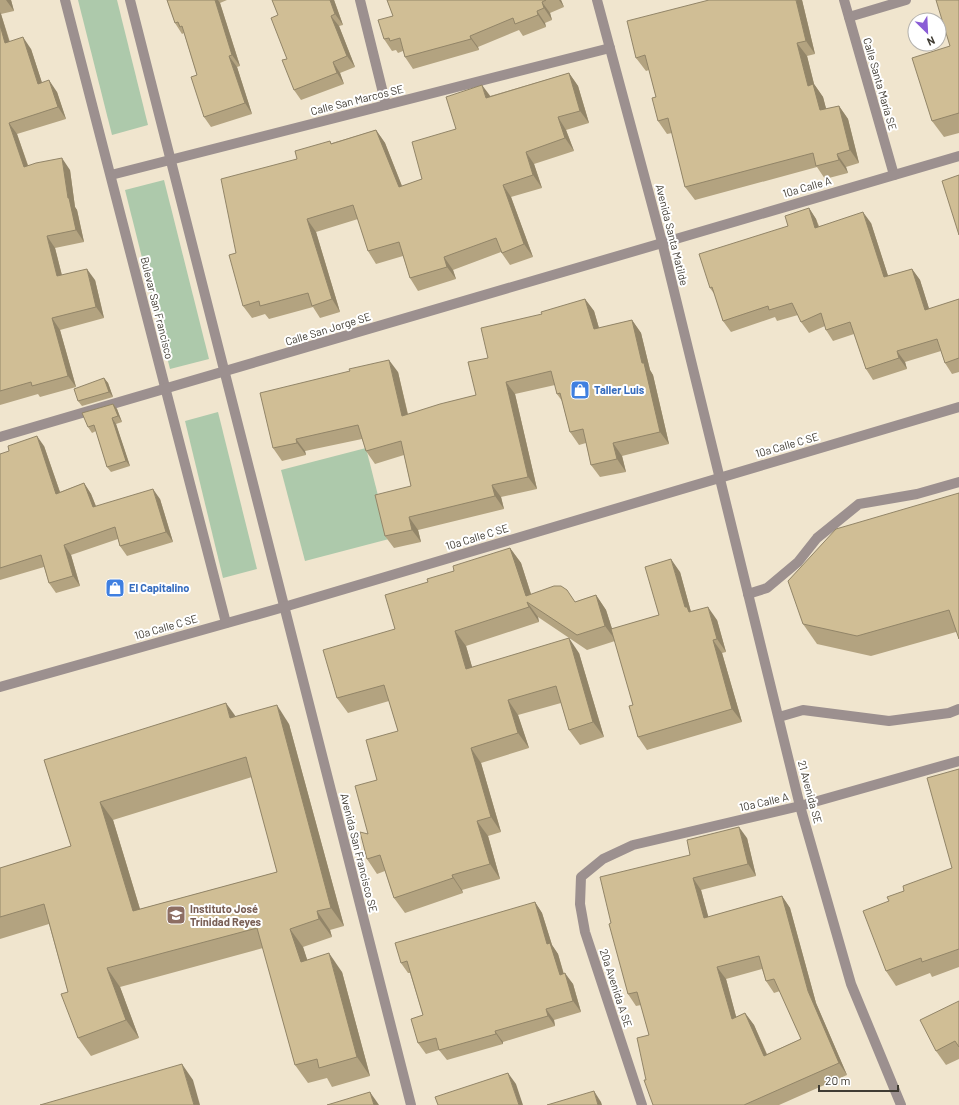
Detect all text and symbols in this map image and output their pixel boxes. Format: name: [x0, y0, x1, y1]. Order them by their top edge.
north arrow: [907, 12, 947, 52]
text: N: [925, 34, 937, 49]
street label: Calle Santa María SE: [861, 36, 900, 132]
street label: Calle San Marcos SE: [309, 82, 405, 117]
street label: 10a Calle A: [781, 173, 833, 200]
street label: Avenida Santa Matilde: [654, 183, 691, 287]
street label: Bulevar San Francisco: [138, 255, 176, 360]
street label: Calle San Jorge SE: [284, 309, 373, 348]
shop icon: Taller Luis: [569, 379, 591, 401]
place label: Taller Luis: [594, 383, 645, 396]
street label: 10a Calle C SE: [754, 429, 820, 460]
street label: 10a Calle C SE: [444, 521, 510, 552]
shop icon: El Capitalino: [104, 577, 126, 599]
place label: El Capitalino: [129, 581, 189, 594]
street label: 10a Calle C SE: [133, 611, 199, 642]
street label: 21 Avenida SE: [796, 759, 825, 825]
street label: 10a Calle A: [738, 789, 790, 813]
street label: Avenida San Francisco SE: [338, 792, 381, 914]
place label: Instituto José Trinidad Reyes: [190, 902, 262, 928]
school or university icon: Instituto José Trinidad Reyes: [165, 904, 187, 926]
street label: 20a Avenida A SE: [598, 947, 635, 1029]
scale bar: [819, 1067, 898, 1093]
text: 20 m: [825, 1073, 851, 1087]

